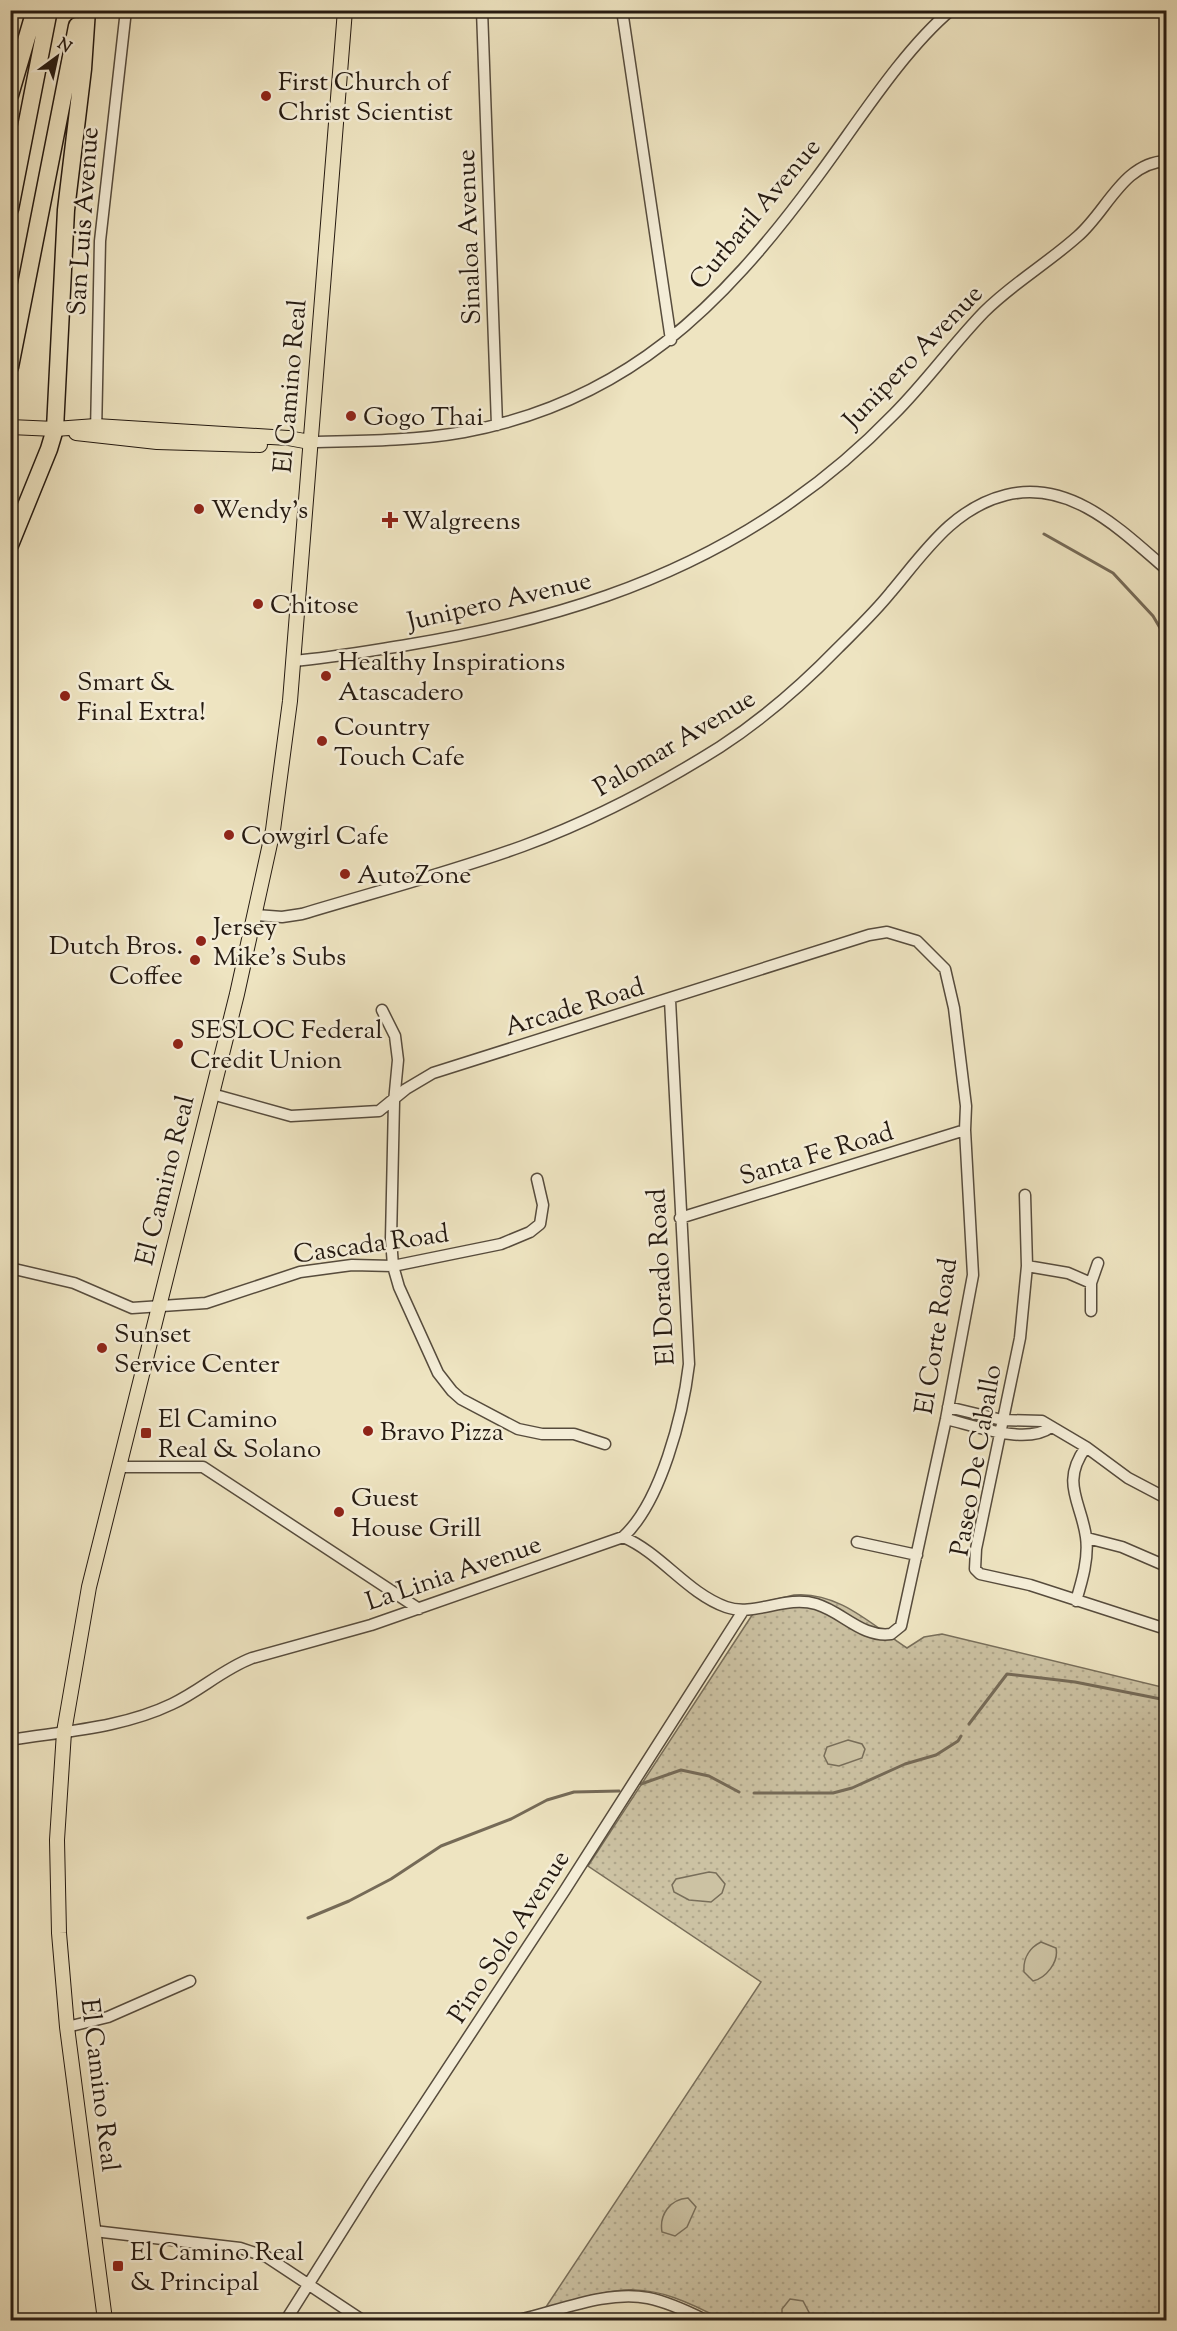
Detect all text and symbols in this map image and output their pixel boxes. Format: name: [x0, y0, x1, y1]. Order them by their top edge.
north arrow: [27, 27, 87, 87]
text: N: [52, 33, 76, 60]
place label: First Church of Christ Scientist: [278, 65, 453, 132]
marker: First Church of Christ Scientist: [259, 89, 273, 103]
street label: San Luis Avenue: [59, 126, 110, 317]
street label: Curbaril Avenue: [681, 131, 830, 298]
street label: Sinaloa Avenue: [449, 148, 492, 325]
street label: Junipero Avenue: [834, 277, 992, 440]
street label: El Camino Real: [265, 298, 318, 475]
place label: Gogo Thai: [363, 400, 484, 437]
marker: Gogo Thai: [344, 409, 358, 423]
place label: Wendy's: [211, 493, 308, 530]
marker: Wendy's: [192, 502, 206, 516]
place label: Walgreens: [402, 504, 521, 541]
marker: Walgreens: [383, 513, 397, 527]
street label: Junipero Avenue: [402, 563, 595, 642]
place label: Chitose: [270, 588, 359, 625]
marker: Chitose: [251, 597, 265, 611]
place label: Healthy Inspirations Atascadero: [338, 645, 565, 712]
place label: Smart & Final Extra!: [77, 665, 206, 732]
marker: Healthy Inspirations Atascadero: [319, 669, 333, 683]
street label: Palomar Avenue: [587, 681, 763, 807]
marker: Smart & Final Extra!: [58, 689, 72, 703]
place label: Country Touch Cafe: [334, 710, 465, 777]
marker: Country Touch Cafe: [315, 734, 329, 748]
place label: Cowgirl Cafe: [241, 819, 389, 856]
marker: Cowgirl Cafe: [222, 828, 236, 842]
place label: AutoZone: [357, 858, 471, 895]
marker: AutoZone: [338, 867, 352, 881]
place label: Jersey Mike's Subs: [211, 910, 346, 977]
place label: Dutch Bros. Coffee: [49, 929, 183, 996]
marker: Jersey Mike's Subs: [194, 934, 208, 948]
marker: Dutch Bros. Coffee: [188, 953, 202, 967]
street label: Arcade Road: [500, 970, 649, 1047]
place label: SESLOC Federal Credit Union: [190, 1013, 383, 1080]
marker: SESLOC Federal Credit Union: [171, 1037, 185, 1051]
street label: El Camino Real: [127, 1092, 205, 1270]
street label: Santa Fe Road: [735, 1114, 899, 1196]
street label: El Dorado Road: [639, 1187, 686, 1366]
street label: Cascada Road: [291, 1216, 452, 1275]
street label: El Corte Road: [907, 1255, 968, 1417]
place label: Sunset Service Center: [114, 1317, 280, 1384]
marker: Sunset Service Center: [95, 1341, 109, 1355]
street label: Paseo De Caballo: [942, 1362, 1012, 1559]
place label: El Camino Real & Solano: [158, 1402, 321, 1469]
place label: Bravo Pizza: [380, 1415, 504, 1452]
marker: Bravo Pizza: [361, 1424, 375, 1438]
marker: El Camino Real & Solano: [139, 1426, 153, 1440]
place label: Guest House Grill: [351, 1481, 482, 1548]
marker: Guest House Grill: [332, 1505, 346, 1519]
street label: La Linia Avenue: [361, 1527, 547, 1622]
street label: Pino Solo Avenue: [440, 1844, 580, 2031]
street label: El Camino Real: [70, 1997, 127, 2174]
place label: El Camino Real & Principal: [130, 2235, 304, 2302]
marker: El Camino Real & Principal: [111, 2259, 125, 2273]

